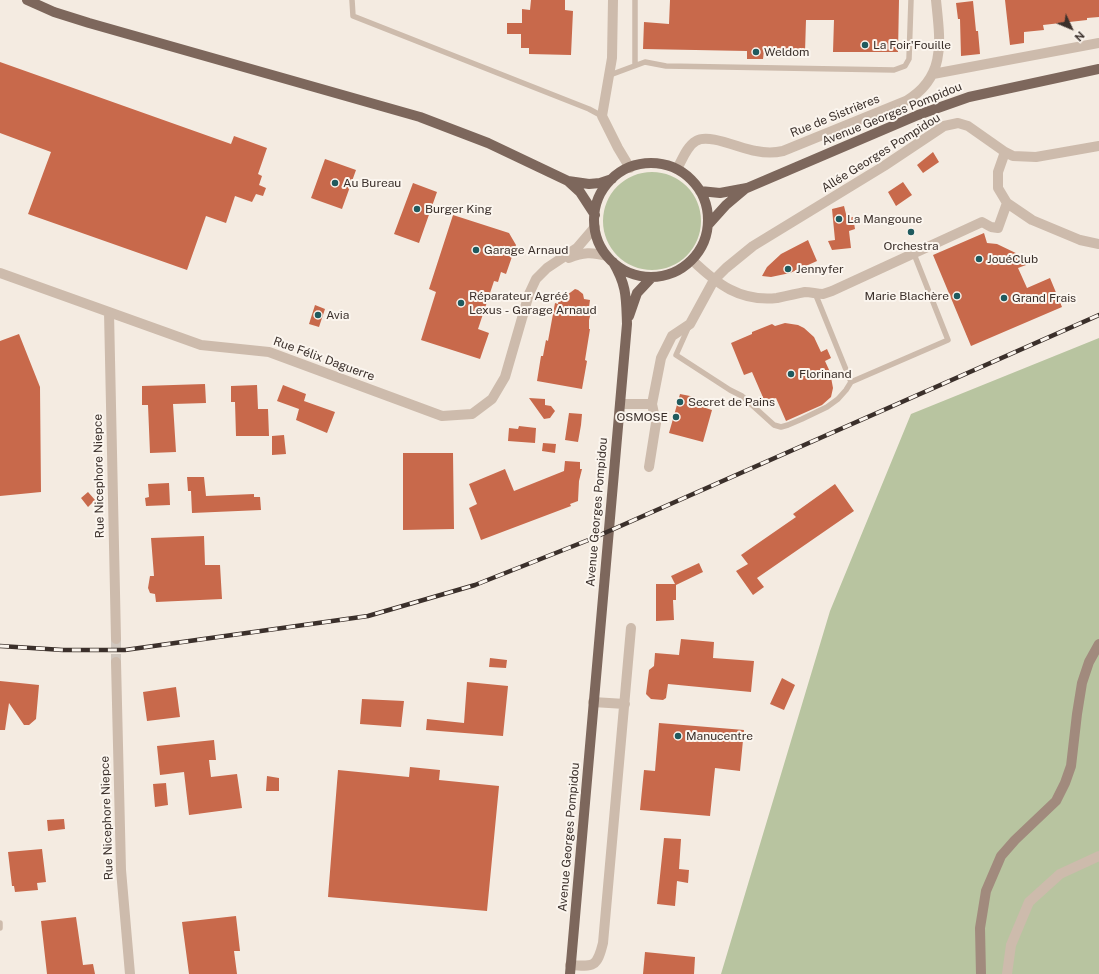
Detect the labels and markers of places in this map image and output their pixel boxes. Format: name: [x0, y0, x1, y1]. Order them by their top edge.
place label: La Foir'Fouille: [873, 38, 951, 52]
marker: La Foir'Fouille: [860, 40, 870, 50]
place label: Weldom: [764, 45, 809, 59]
marker: Weldom: [751, 47, 761, 57]
place label: Au Bureau: [343, 176, 401, 190]
marker: Au Bureau: [330, 178, 340, 188]
place label: Burger King: [425, 202, 492, 216]
marker: Burger King: [412, 204, 422, 214]
place label: La Mangoune: [847, 212, 922, 226]
marker: La Mangoune: [834, 214, 844, 224]
marker: Orchestra: [906, 227, 916, 237]
place label: Orchestra: [883, 239, 939, 253]
place label: Garage Arnaud: [484, 243, 568, 257]
marker: Garage Arnaud: [471, 245, 481, 255]
place label: JouéClub: [987, 252, 1038, 266]
marker: JouéClub: [974, 254, 984, 264]
place label: Jennyfer: [796, 262, 844, 276]
marker: Jennyfer: [783, 264, 793, 274]
place label: Réparateur Agréé Lexus - Garage Arnaud: [469, 289, 597, 317]
place label: Marie Blachère: [865, 289, 949, 303]
marker: Marie Blachère: [952, 291, 962, 301]
place label: Grand Frais: [1012, 291, 1076, 305]
marker: Grand Frais: [999, 293, 1009, 303]
marker: Réparateur Agréé Lexus - Garage Arnaud: [456, 298, 466, 308]
place label: Avia: [326, 308, 349, 322]
marker: Avia: [313, 310, 323, 320]
place label: Florinand: [799, 367, 852, 381]
marker: Florinand: [786, 369, 796, 379]
place label: Secret de Pains: [688, 395, 775, 409]
marker: Secret de Pains: [675, 397, 685, 407]
place label: OSMOSE: [616, 410, 668, 424]
marker: OSMOSE: [671, 412, 681, 422]
place label: Manucentre: [686, 729, 753, 743]
marker: Manucentre: [673, 731, 683, 741]

